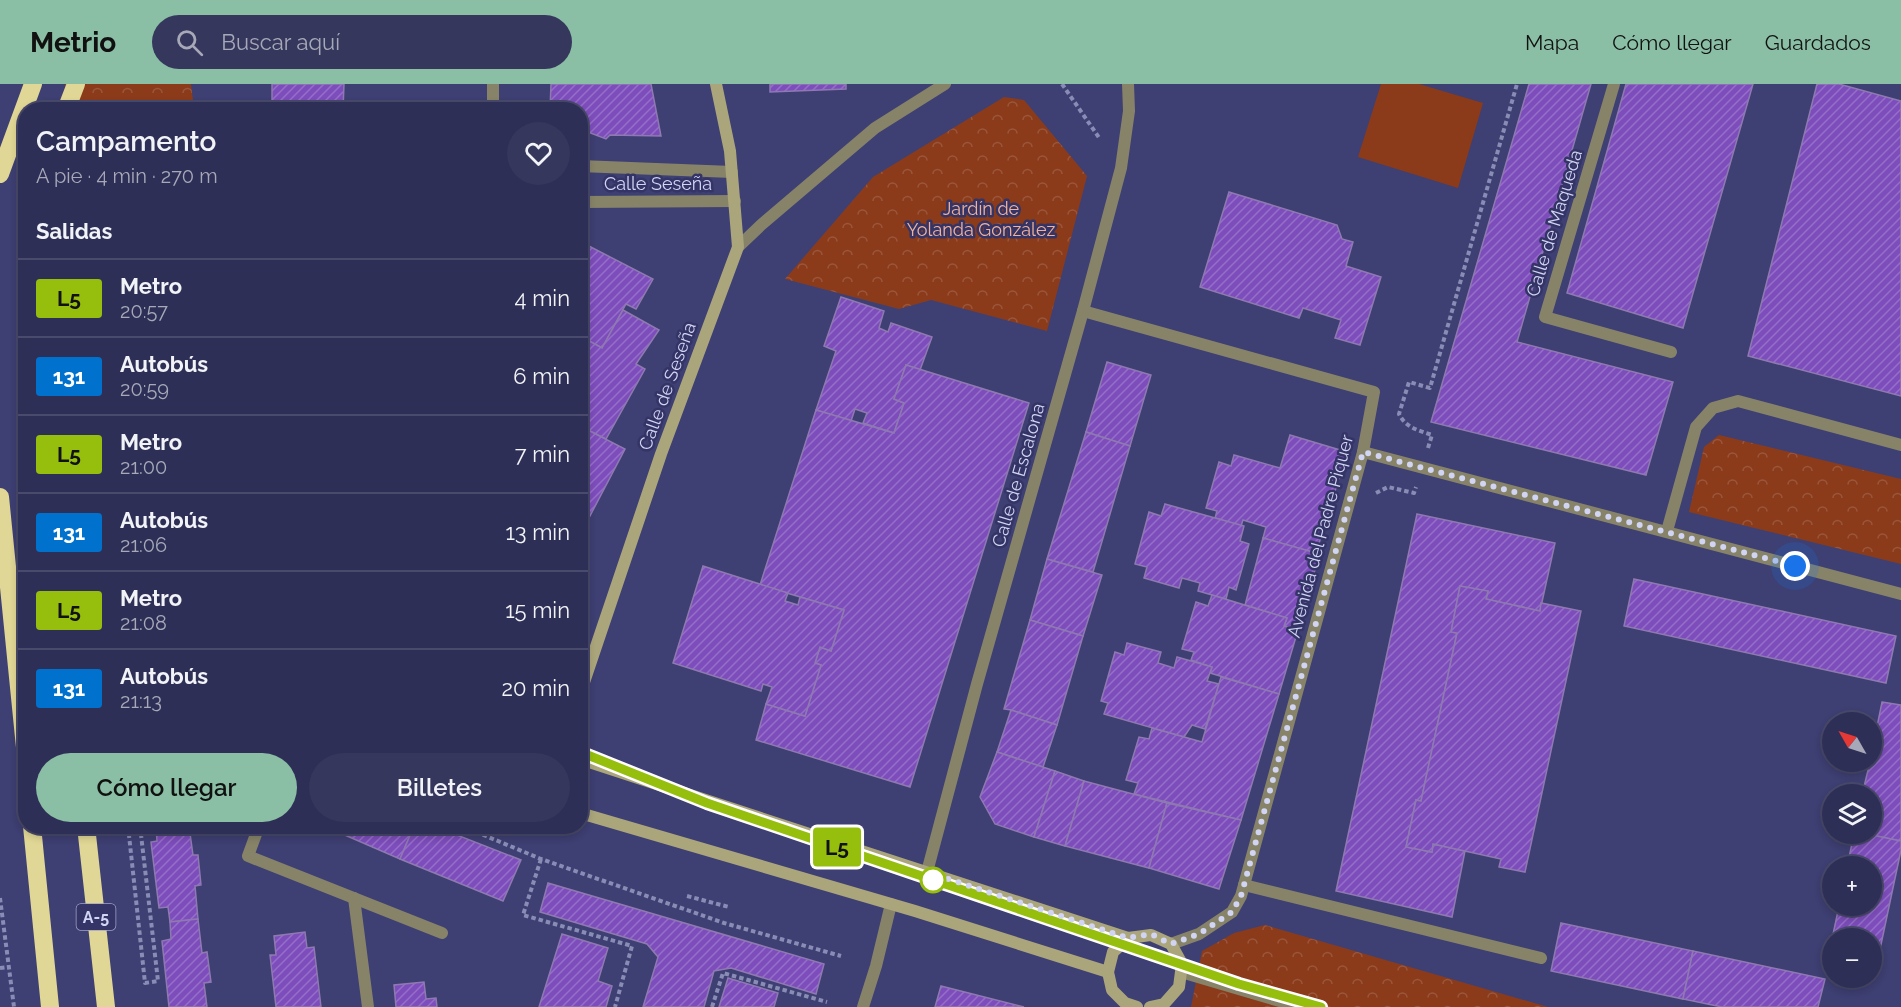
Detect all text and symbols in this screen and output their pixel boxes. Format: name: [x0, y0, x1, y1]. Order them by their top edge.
search box: [152, 15, 572, 69]
text: Metrio: [30, 26, 116, 59]
icon: search: [173, 26, 206, 59]
text: Buscar aquí: [221, 29, 340, 55]
text: Mapa: [1525, 30, 1579, 55]
text: Cómo llegar: [1612, 30, 1732, 55]
text: Guardados: [1765, 30, 1871, 55]
button: heart: [507, 122, 570, 185]
text: Campamento: [36, 125, 216, 158]
street label: Calle de Maqueda: [1522, 147, 1586, 299]
text: A pie · 4 min · 270 m: [36, 164, 218, 188]
street label: Calle Seseña: [604, 173, 712, 194]
park label: Jardín de Yolanda González: [907, 198, 1055, 240]
text: Salidas: [36, 218, 112, 244]
text: Metro: [120, 273, 182, 299]
text: 4 min: [515, 285, 570, 311]
text: L5: [57, 286, 81, 311]
text: 20:57: [120, 299, 168, 323]
street label: Calle de Seseña: [634, 319, 700, 453]
text: Autobús: [120, 351, 208, 377]
text: 6 min: [513, 363, 570, 389]
text: 131: [53, 364, 85, 389]
text: 20:59: [120, 377, 169, 401]
street label: Calle de Escalona: [987, 401, 1049, 549]
text: Metro: [120, 429, 182, 455]
street label: Avenida del Padre Piquer: [1283, 432, 1357, 640]
text: 7 min: [515, 441, 570, 467]
text: L5: [57, 442, 81, 467]
text: 21:00: [120, 455, 167, 479]
text: Autobús: [120, 507, 208, 533]
text: 13 min: [505, 519, 570, 545]
text: 131: [53, 520, 85, 545]
text: 21:06: [120, 533, 167, 557]
your location: [1780, 551, 1810, 581]
text: Metro: [120, 585, 182, 611]
text: 15 min: [505, 597, 570, 623]
text: L5: [57, 598, 81, 623]
text: 21:08: [120, 611, 167, 635]
text: Autobús: [120, 663, 208, 689]
text: 20 min: [502, 675, 570, 701]
text: 131: [53, 676, 85, 701]
text: 21:13: [120, 689, 162, 713]
north arrow: [1822, 712, 1882, 772]
map controls: [1822, 712, 1882, 988]
button: Cómo llegar: [36, 753, 297, 822]
button: Billetes: [309, 753, 570, 822]
button: layers: [1822, 784, 1882, 844]
line badge: L5: [810, 828, 864, 867]
text: L5: [825, 835, 849, 860]
button: +: [1822, 856, 1882, 916]
unlabelled marker: [920, 867, 946, 893]
road number: A-5: [76, 904, 116, 930]
button: −: [1822, 928, 1882, 988]

